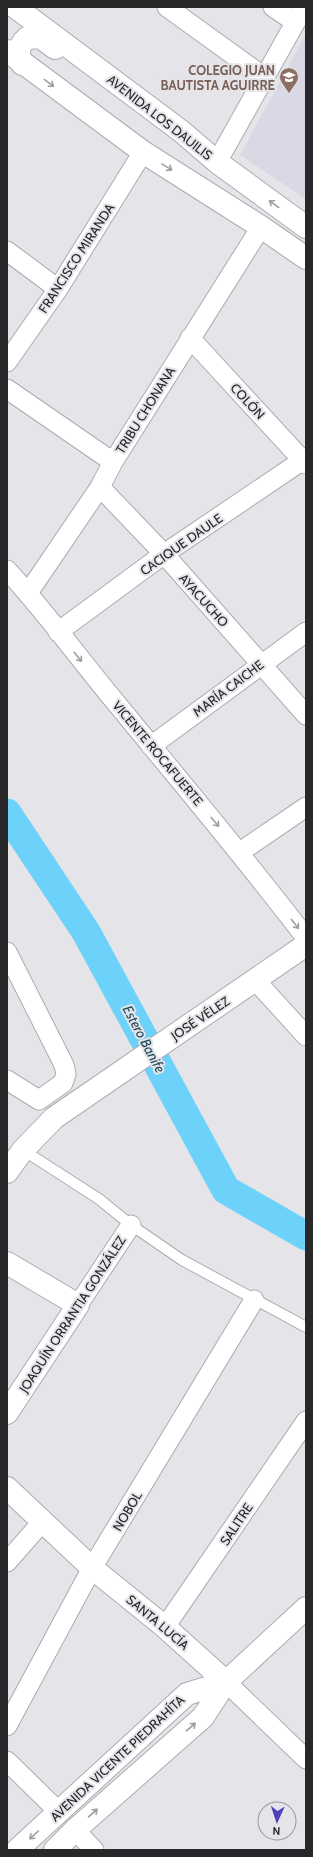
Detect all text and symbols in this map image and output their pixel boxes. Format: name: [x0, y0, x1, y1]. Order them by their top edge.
place label: COLEGIO JUAN BAUTISTA AGUIRRE: [160, 62, 275, 93]
school or university icon: COLEGIO JUAN BAUTISTA AGUIRRE: [278, 66, 300, 94]
street label: AVENIDA LOS DAUILIS: [104, 71, 216, 163]
one-way arrow: [43, 79, 54, 87]
one-way arrow: [161, 162, 172, 171]
street label: FRANCISCO MIRANDA: [35, 200, 117, 316]
one-way arrow: [269, 200, 280, 208]
street label: TRIBU CHONANA: [112, 363, 178, 457]
street label: COLÓN: [227, 380, 269, 422]
street label: CACIQUE DAULE: [137, 510, 225, 578]
street label: AYACUCHO: [176, 570, 232, 630]
one-way arrow: [74, 652, 83, 662]
street label: MARÍA CAICHE: [189, 655, 267, 720]
street label: VICENTE ROCAFUERTE: [110, 697, 206, 809]
one-way arrow: [210, 816, 219, 827]
one-way arrow: [291, 918, 300, 929]
street label: JOSÉ VÉLEZ: [166, 991, 233, 1044]
water label: Estero Banife: [119, 1002, 170, 1076]
street label: JOAQUÍN ORRANTIA GONZÁLEZ: [14, 1231, 129, 1396]
street label: NOBOL: [109, 1488, 145, 1534]
street label: SALITRE: [216, 1500, 256, 1548]
street label: SANTA LUCÍA: [123, 1590, 193, 1653]
street label: AVENIDA VICENTE PIEDRAHÍTA: [46, 1691, 187, 1824]
one-way arrow: [186, 1723, 196, 1732]
north arrow: [257, 1801, 297, 1841]
one-way arrow: [88, 1809, 98, 1818]
text: N: [272, 1824, 281, 1838]
one-way arrow: [29, 1830, 39, 1840]

